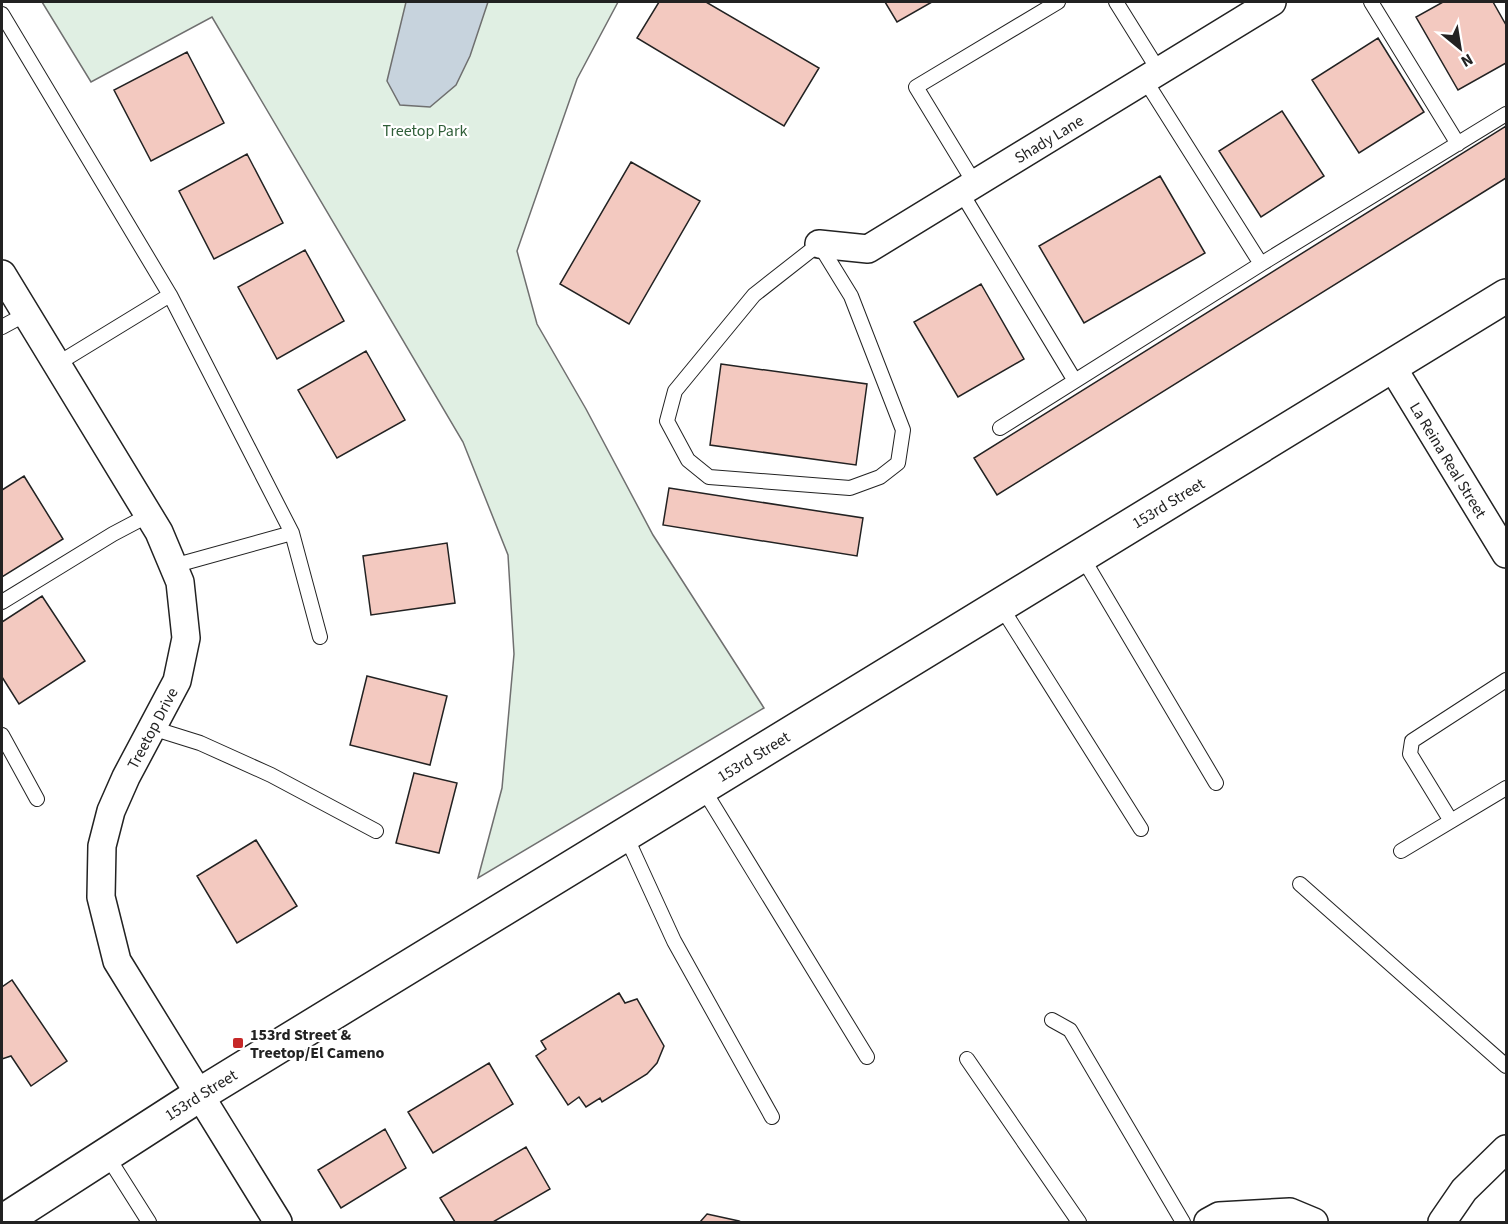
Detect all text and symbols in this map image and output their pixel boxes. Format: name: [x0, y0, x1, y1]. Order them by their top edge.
north arrow: [1430, 18, 1490, 78]
text: N: [1457, 48, 1477, 72]
street label: Shady Lane: [1010, 110, 1088, 169]
park label: Treetop Park: [383, 120, 467, 142]
street label: La Reina Real Street: [1404, 398, 1492, 523]
street label: 153rd Street: [1128, 473, 1209, 534]
street label: Treetop Drive: [122, 684, 184, 773]
street label: 153rd Street: [713, 726, 795, 788]
place label: 153rd Street & Treetop/El Cameno: [250, 1024, 385, 1064]
marker: 153rd Street & Treetop/El Cameno: [231, 1036, 245, 1050]
street label: 153rd Street: [161, 1064, 242, 1126]

